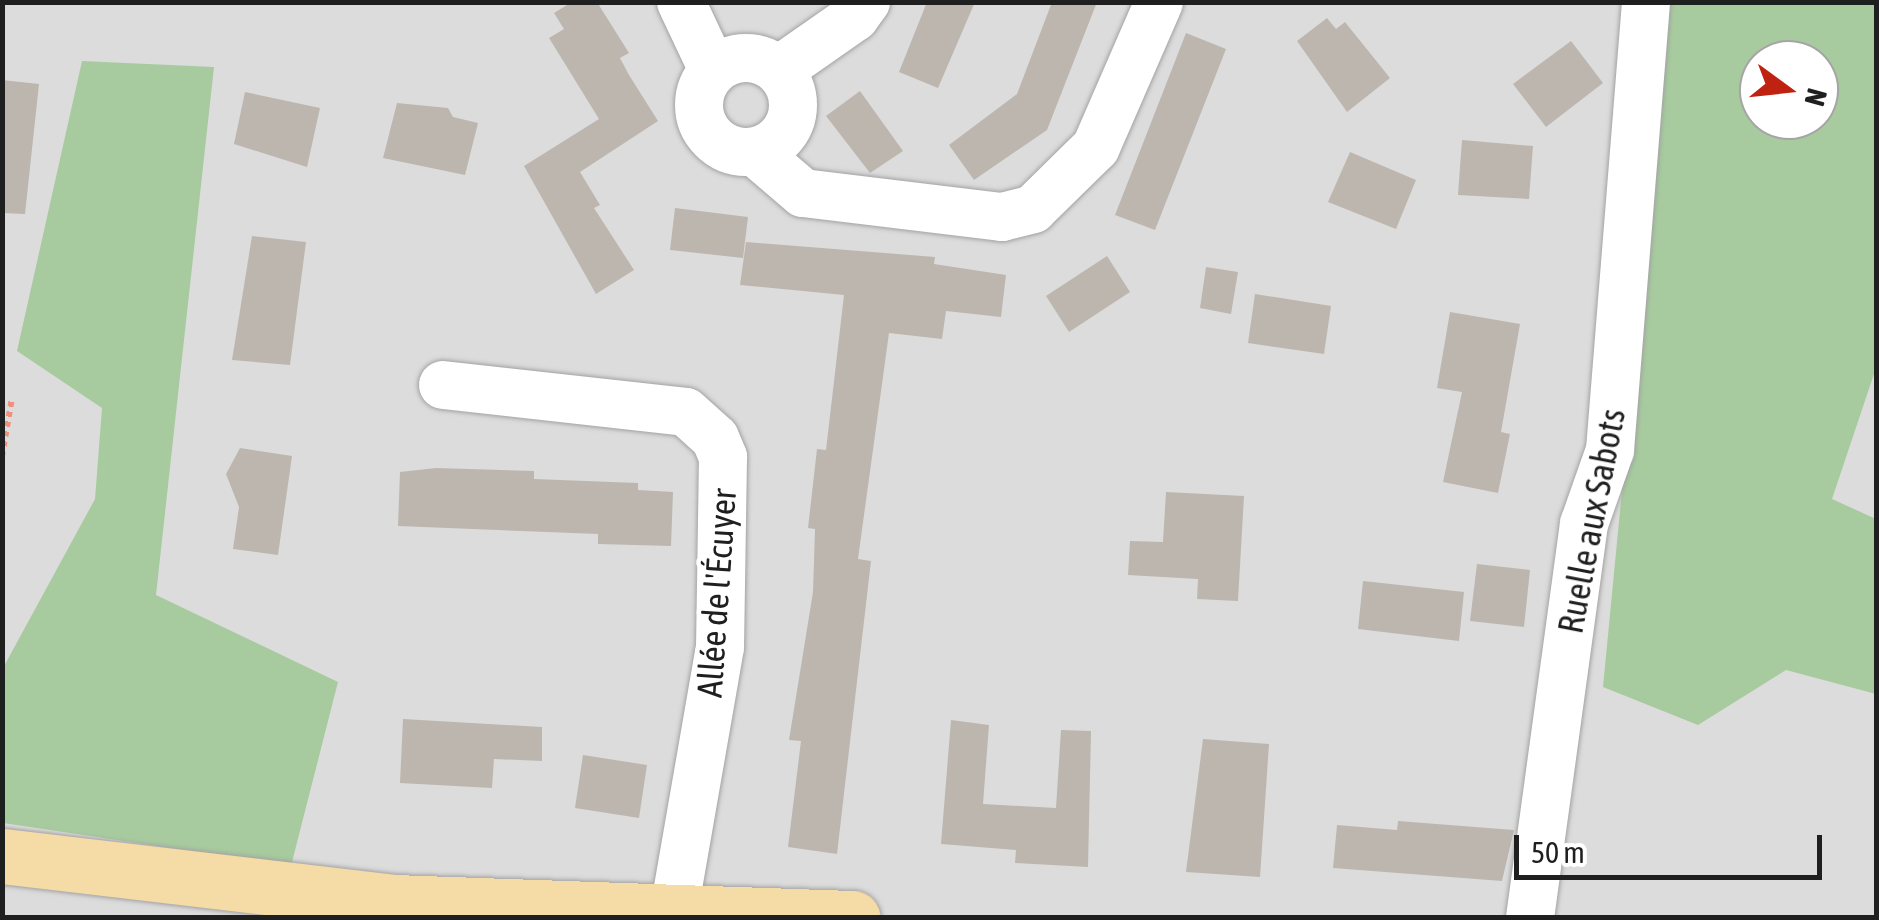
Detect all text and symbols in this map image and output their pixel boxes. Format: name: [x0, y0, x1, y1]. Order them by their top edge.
north arrow: [1739, 40, 1839, 140]
text: N: [1798, 85, 1834, 109]
street label: Ruelle aux Sabots: [1549, 405, 1633, 637]
street label: Allée de l'Écuyer: [688, 487, 744, 699]
scale bar: [1519, 815, 1826, 877]
text: 50 m: [1531, 835, 1585, 869]

